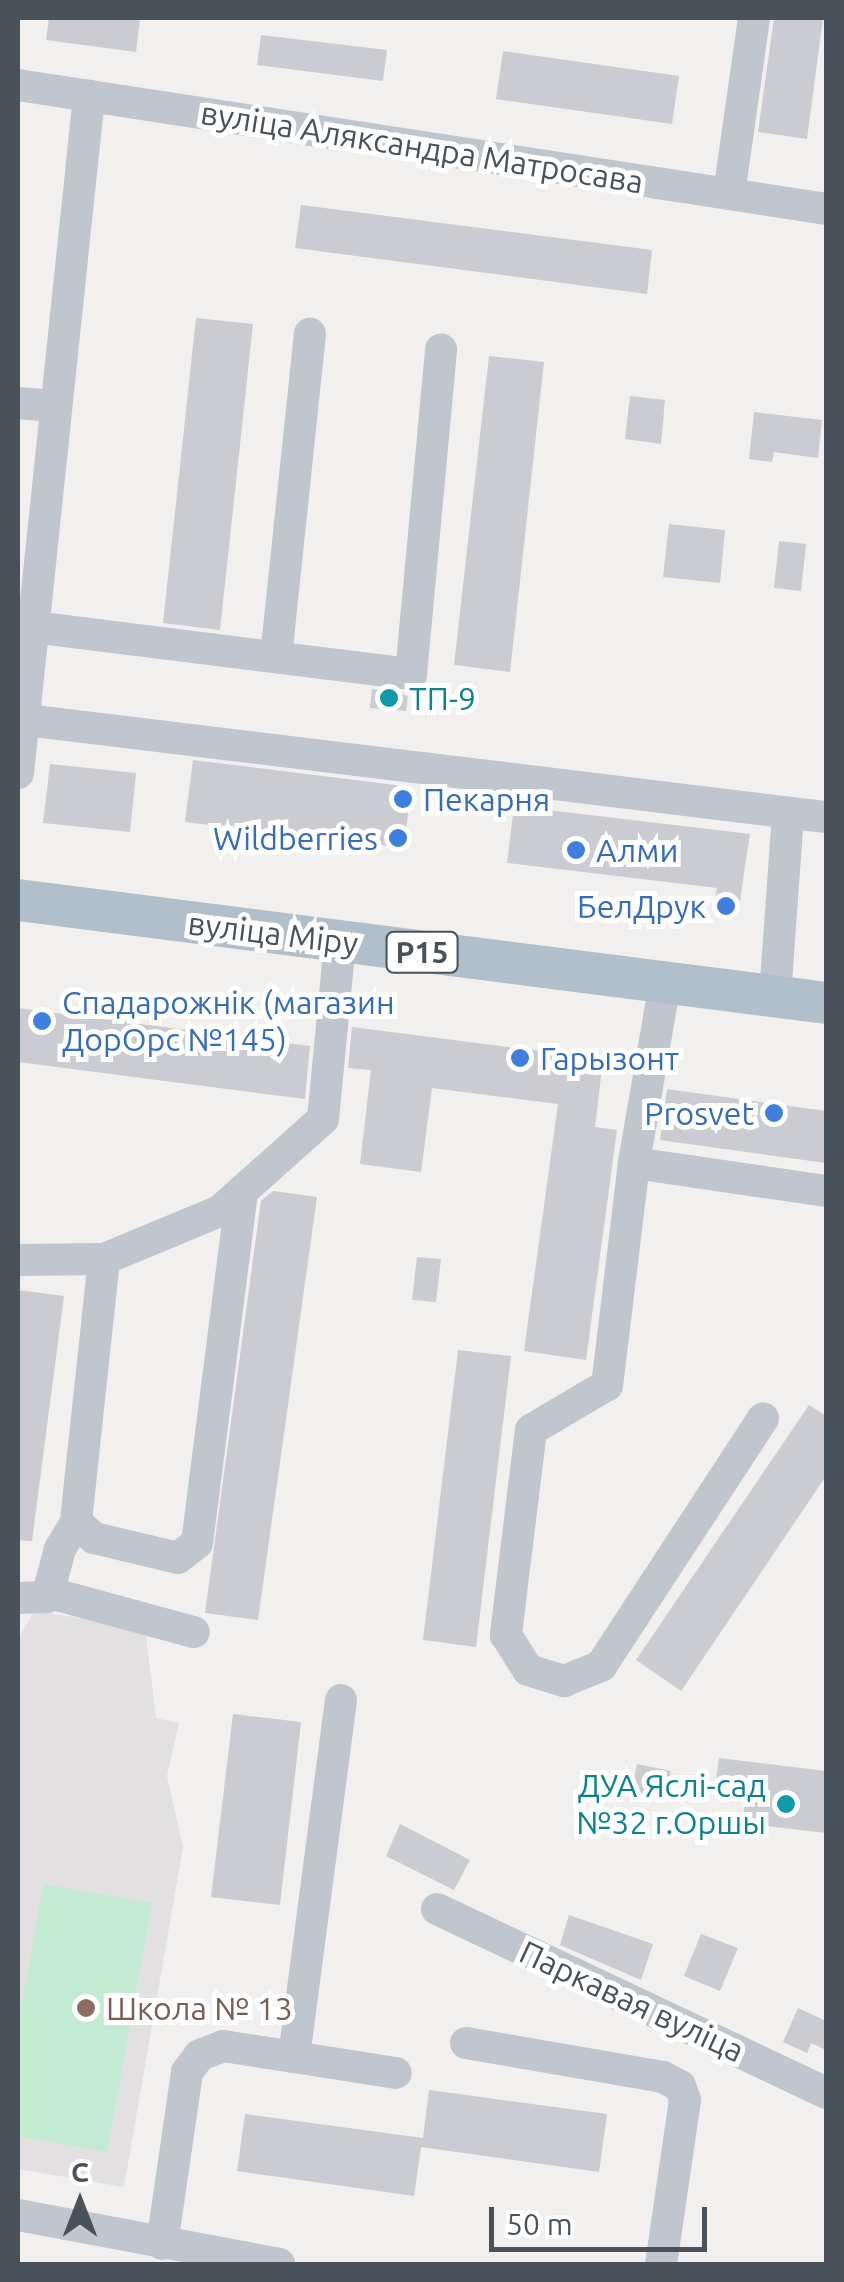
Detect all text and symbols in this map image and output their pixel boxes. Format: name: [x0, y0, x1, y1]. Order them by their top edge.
street label: вуліца Аляксандра Матросава: [198, 93, 646, 201]
place label: ТП-9: [409, 679, 476, 717]
marker: ТП-9: [378, 687, 400, 709]
place label: Пекарня: [423, 780, 550, 818]
marker: Пекарня: [392, 788, 414, 810]
place label: Wildberries: [213, 819, 378, 857]
marker: Wildberries: [387, 827, 409, 849]
place label: Алми: [596, 831, 678, 869]
marker: Алми: [565, 839, 587, 861]
place label: БелДрук: [577, 887, 706, 925]
marker: БелДрук: [715, 895, 737, 917]
street label: вуліца Міру: [186, 904, 360, 962]
road number: Р15: [384, 927, 460, 977]
place label: Спадарожнік (магазин ДорОрс №145): [62, 984, 395, 1059]
marker: Спадарожнік (магазин ДорОрс №145): [31, 1010, 53, 1032]
place label: Гарызонт: [540, 1039, 679, 1077]
marker: Гарызонт: [509, 1047, 531, 1069]
place label: Prosvet: [644, 1094, 754, 1132]
marker: Prosvet: [763, 1102, 785, 1124]
place label: ДУА Яслі-сад №32 г.Оршы: [576, 1767, 766, 1842]
marker: ДУА Яслі-сад №32 г.Оршы: [775, 1793, 797, 1815]
street label: Паркавая вуліца: [514, 1932, 750, 2070]
place label: Школа № 13: [106, 1989, 293, 2027]
marker: Школа № 13: [75, 1997, 97, 2019]
north arrow: [30, 2152, 130, 2252]
text: С: [71, 2156, 89, 2187]
scale bar: [494, 2187, 712, 2249]
text: 50 m: [506, 2207, 573, 2241]

